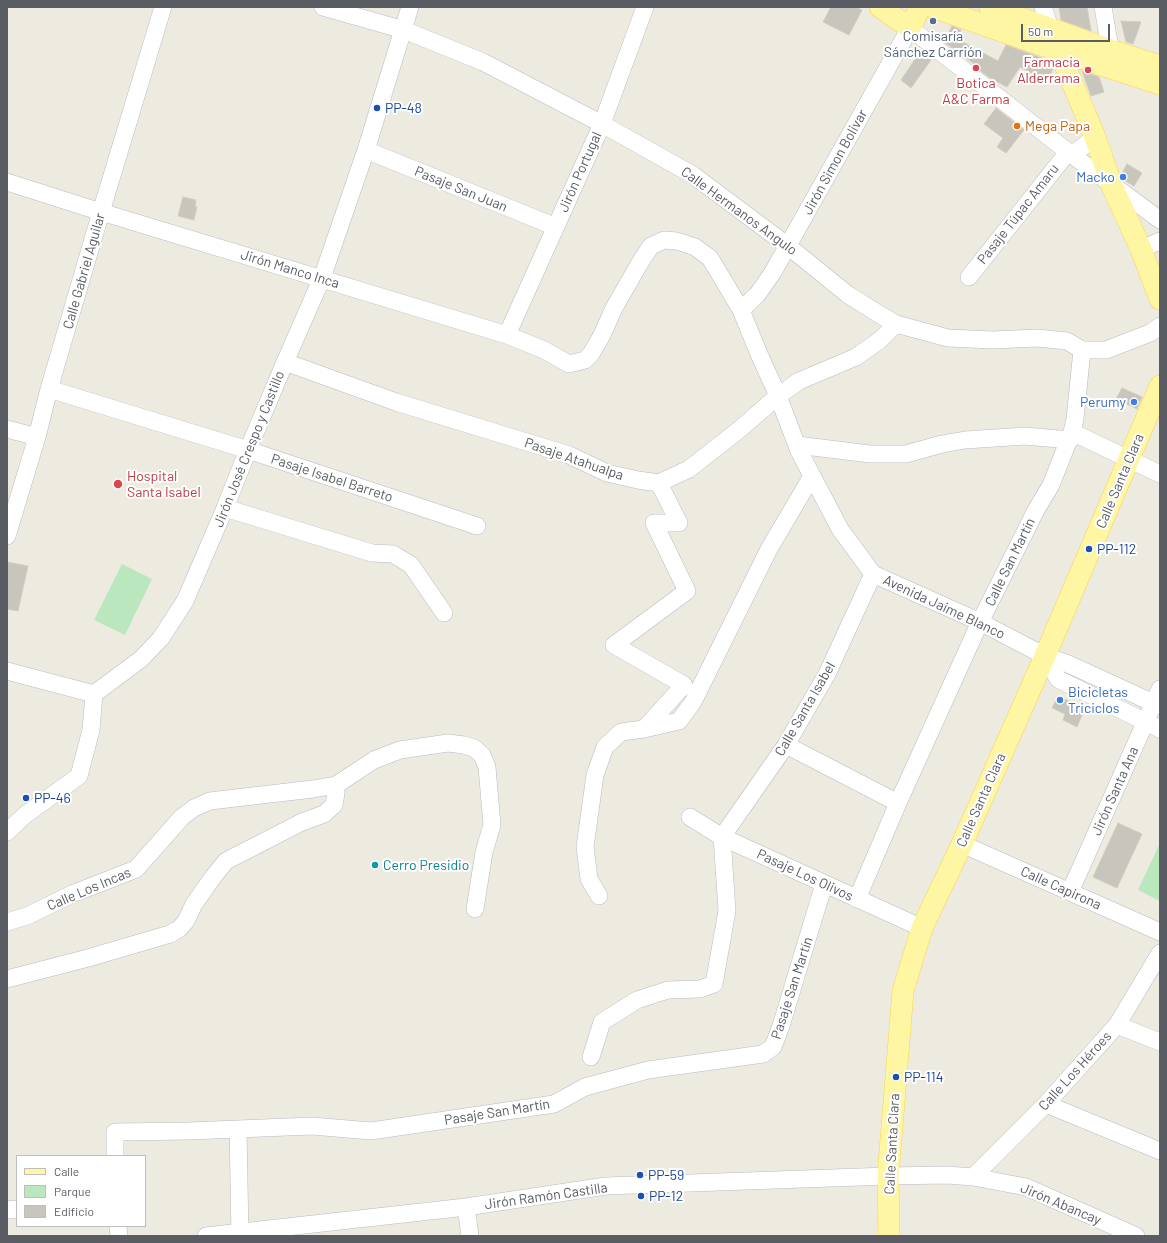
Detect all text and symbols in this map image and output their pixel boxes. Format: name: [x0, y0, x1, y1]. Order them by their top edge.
marker: Comisaría Sánchez Carrión: [928, 16, 938, 26]
scale bar: [1023, 16, 1112, 42]
text: 50 m: [1028, 24, 1053, 38]
place label: Comisaría Sánchez Carrión: [884, 28, 982, 60]
place label: Farmacia Alderrama: [1017, 54, 1080, 86]
marker: Botica A&C Farma: [971, 63, 981, 73]
marker: Farmacia Alderrama: [1083, 65, 1093, 75]
place label: Botica A&C Farma: [942, 75, 1010, 108]
place label: PP-48: [385, 100, 422, 116]
marker: PP-48: [372, 103, 382, 113]
street label: Jirón Simon Bolivar: [799, 106, 871, 218]
place label: Mega Papa: [1025, 118, 1090, 134]
marker: Mega Papa: [1012, 121, 1022, 131]
street label: Jirón Portugal: [555, 129, 605, 215]
street label: Pasaje Túpac Amaru: [974, 160, 1062, 268]
street label: Pasaje San Juan: [412, 163, 510, 215]
street label: Calle Hermanos Angulo: [678, 163, 800, 259]
place label: Macko: [1076, 169, 1115, 185]
marker: Macko: [1118, 172, 1128, 182]
street label: Calle Gabriel Aguilar: [59, 211, 109, 331]
street label: Jirón Manco Inca: [239, 246, 341, 292]
street label: Jirón José Crespo y Castillo: [210, 368, 288, 530]
place label: Perumy: [1080, 394, 1126, 410]
marker: Perumy: [1129, 397, 1139, 407]
street label: Calle Santa Clara: [1092, 431, 1148, 531]
street label: Pasaje Atahualpa: [522, 434, 626, 484]
street label: Pasaje Isabel Barreto: [269, 450, 395, 506]
place label: Hospital Santa Isabel: [127, 468, 201, 500]
marker: Hospital Santa Isabel: [112, 478, 124, 490]
street label: Calle San Martín: [981, 515, 1039, 609]
place label: PP-112: [1097, 541, 1136, 557]
marker: PP-112: [1084, 544, 1094, 554]
street label: Avenida Jaime Blanco: [880, 571, 1008, 643]
street label: Calle Santa Isabel: [771, 659, 839, 759]
place label: Bicicletas Triciclos: [1068, 684, 1128, 716]
marker: Bicicletas Triciclos: [1055, 695, 1065, 705]
street label: Jirón Santa Ana: [1088, 744, 1142, 838]
street label: Calle Santa Clara: [953, 750, 1009, 850]
place label: PP-46: [34, 790, 71, 806]
marker: PP-46: [21, 793, 31, 803]
street label: Pasaje Los Olivos: [754, 845, 856, 905]
place label: Cerro Presidio: [383, 857, 469, 873]
marker: Cerro Presidio: [370, 860, 380, 870]
street label: Calle Capirona: [1018, 863, 1104, 913]
street label: Calle Los Incas: [44, 864, 134, 914]
street label: Pasaje San Martín: [768, 935, 816, 1041]
street label: Calle Los Héroes: [1035, 1028, 1115, 1114]
place label: PP-114: [904, 1069, 943, 1085]
marker: PP-114: [891, 1072, 901, 1082]
street label: Calle Santa Clara: [881, 1093, 903, 1195]
street label: Pasaje San Martín: [443, 1095, 551, 1129]
legend: [16, 1155, 146, 1227]
text: Calle: [54, 1164, 79, 1178]
place label: PP-59: [648, 1167, 684, 1183]
marker: PP-59: [635, 1170, 645, 1180]
street label: Jirón Ramón Castilla: [483, 1179, 609, 1213]
street label: Jirón Abancay: [1018, 1179, 1104, 1229]
text: Parque: [54, 1184, 91, 1198]
place label: PP-12: [649, 1188, 683, 1204]
marker: PP-12: [636, 1191, 646, 1201]
text: Edificio: [54, 1204, 94, 1218]

